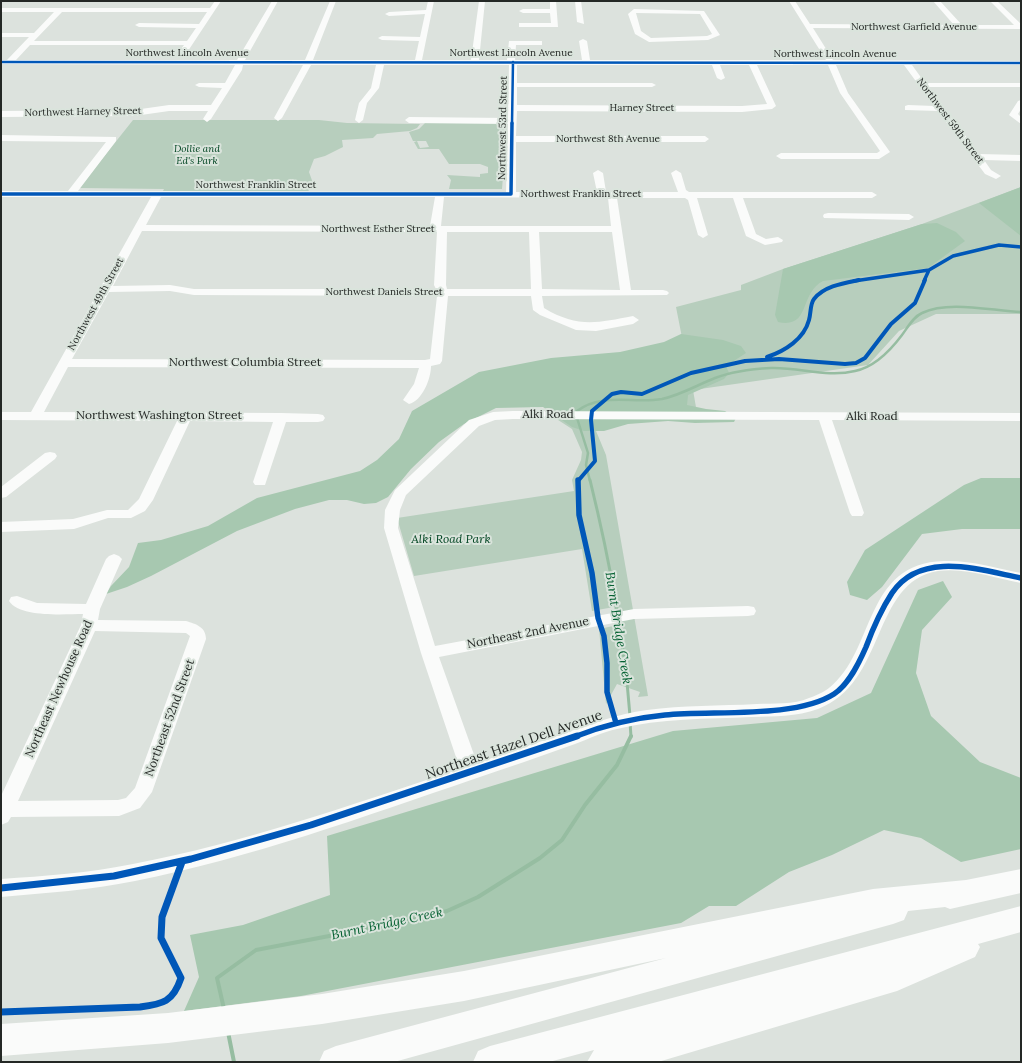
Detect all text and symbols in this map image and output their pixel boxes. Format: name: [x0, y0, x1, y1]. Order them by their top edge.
street label: Northwest Garfield Avenue: [851, 21, 977, 33]
street label: Northwest Lincoln Avenue: [125, 47, 249, 59]
street label: Northwest Lincoln Avenue: [449, 47, 573, 59]
street label: Northwest Lincoln Avenue: [773, 48, 897, 60]
street label: Northwest 53rd Street: [496, 76, 510, 180]
street label: Northwest 59th Street: [914, 76, 986, 166]
street label: Harney Street: [610, 102, 674, 114]
street label: Northwest Harney Street: [24, 105, 142, 119]
street label: Northwest 8th Avenue: [556, 133, 660, 145]
park label: Dollie and Ed's Park: [174, 143, 220, 166]
street label: Northwest Franklin Street: [196, 179, 316, 191]
street label: Northwest Franklin Street: [521, 188, 641, 200]
street label: Northwest Esther Street: [321, 223, 435, 235]
street label: Northwest 49th Street: [66, 256, 126, 352]
street label: Northwest Daniels Street: [325, 286, 443, 298]
street label: Northwest Columbia Street: [169, 356, 321, 370]
street label: Alki Road: [522, 408, 574, 422]
street label: Northwest Washington Street: [76, 409, 242, 423]
street label: Alki Road: [846, 410, 898, 424]
park label: Alki Road Park: [411, 533, 491, 547]
water label: Burnt Bridge Creek: [601, 571, 635, 685]
street label: Northeast 2nd Avenue: [466, 614, 590, 652]
street label: Northeast Newhouse Road: [22, 618, 96, 760]
street label: Northeast 52nd Street: [142, 657, 198, 779]
street label: Northeast Hazel Dell Avenue: [423, 707, 605, 783]
water label: Burnt Bridge Creek: [330, 905, 444, 943]

